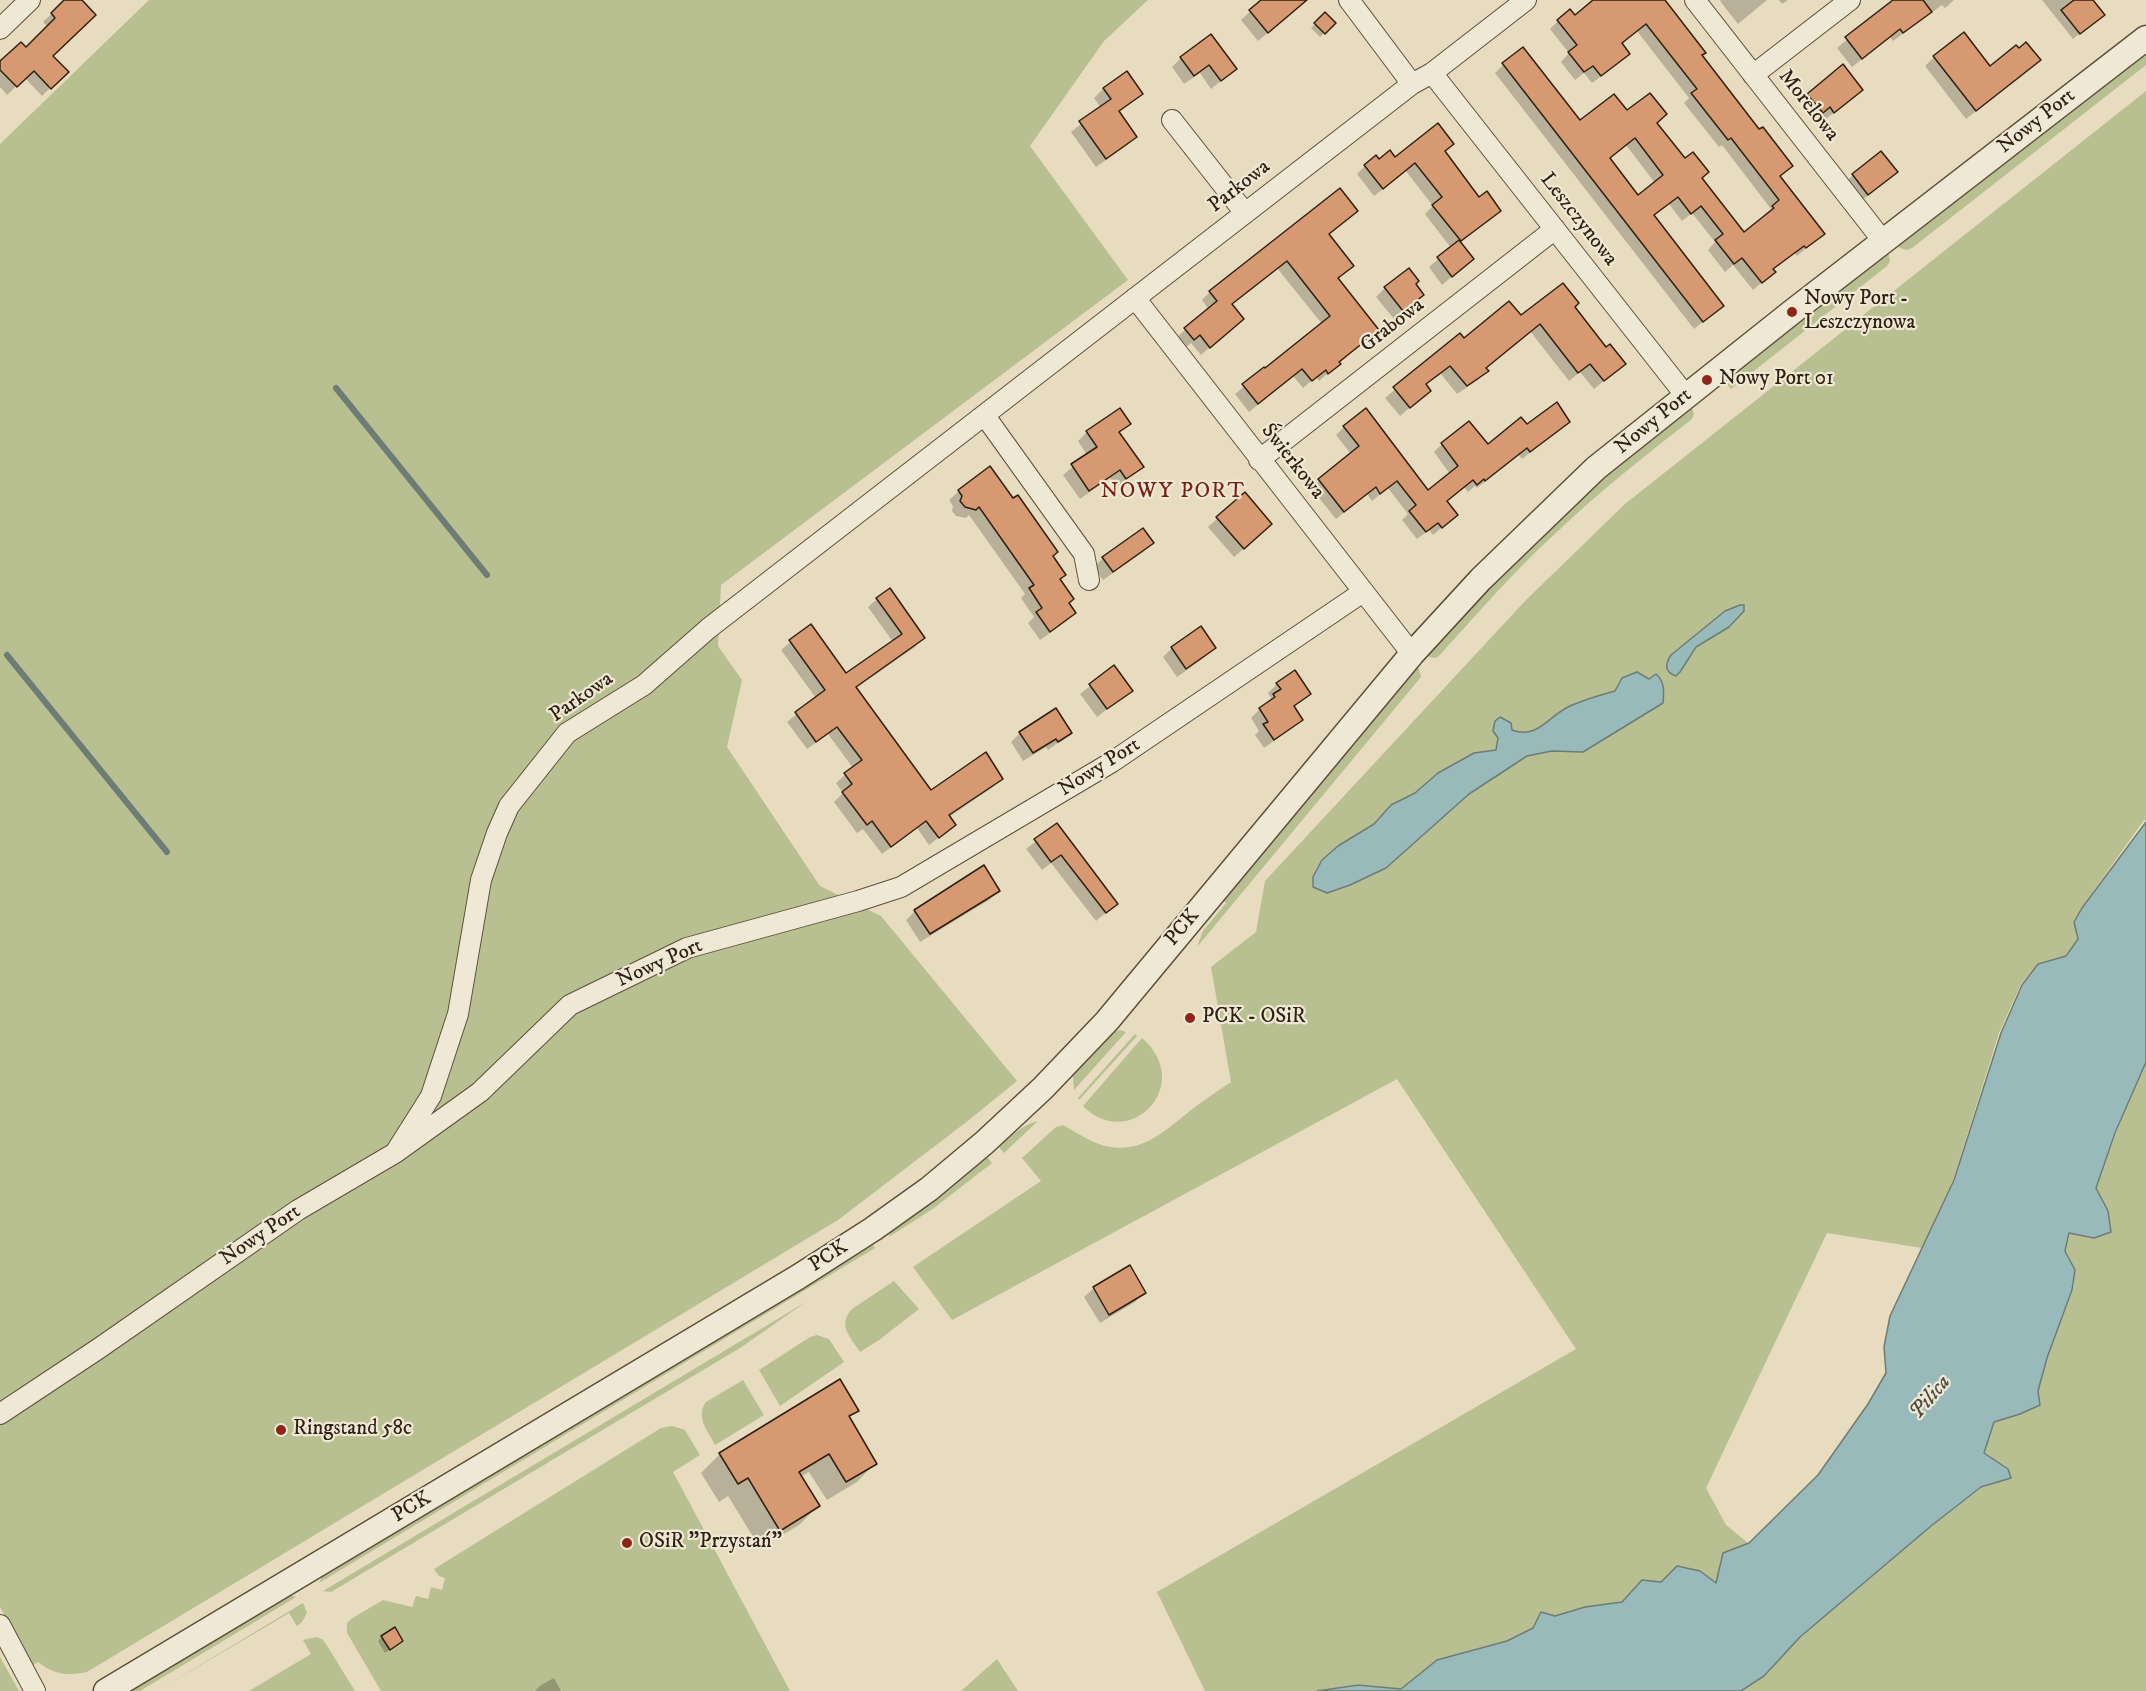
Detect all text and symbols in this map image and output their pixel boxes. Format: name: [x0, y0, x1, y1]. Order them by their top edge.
street label: Morelowa: [1772, 65, 1844, 147]
street label: Nowy Port: [1993, 84, 2081, 160]
street label: Parkowa: [1204, 155, 1276, 219]
street label: Leszczynowa: [1534, 168, 1622, 272]
place label: Nowy Port - Leszczynowa: [1804, 287, 1915, 337]
street label: Grabowa: [1356, 293, 1430, 359]
marker: Nowy Port - Leszczynowa: [1785, 305, 1799, 319]
place label: Nowy Port 01: [1719, 367, 1834, 393]
marker: Nowy Port 01: [1700, 373, 1714, 387]
street label: Nowy Port: [1611, 383, 1697, 461]
street label: Świerkowa: [1255, 419, 1329, 505]
district label: NOWY PORT: [1100, 479, 1246, 505]
street label: Parkowa: [545, 667, 619, 729]
street label: Nowy Port: [1055, 733, 1145, 803]
street label: PCK: [1160, 904, 1206, 952]
street label: Nowy Port: [613, 934, 707, 994]
place label: PCK - OSiR: [1202, 1005, 1306, 1031]
marker: PCK - OSiR: [1183, 1011, 1197, 1025]
street label: Nowy Port: [216, 1200, 306, 1272]
street label: PCK: [805, 1235, 853, 1279]
water label: Pilica: [1905, 1370, 1957, 1426]
place label: Ringstand 58c: [293, 1417, 412, 1443]
marker: Ringstand 58c: [274, 1423, 288, 1437]
street label: PCK: [388, 1487, 436, 1529]
place label: OSiR "Przystań": [639, 1530, 782, 1556]
marker: OSiR "Przystań": [620, 1536, 634, 1550]

